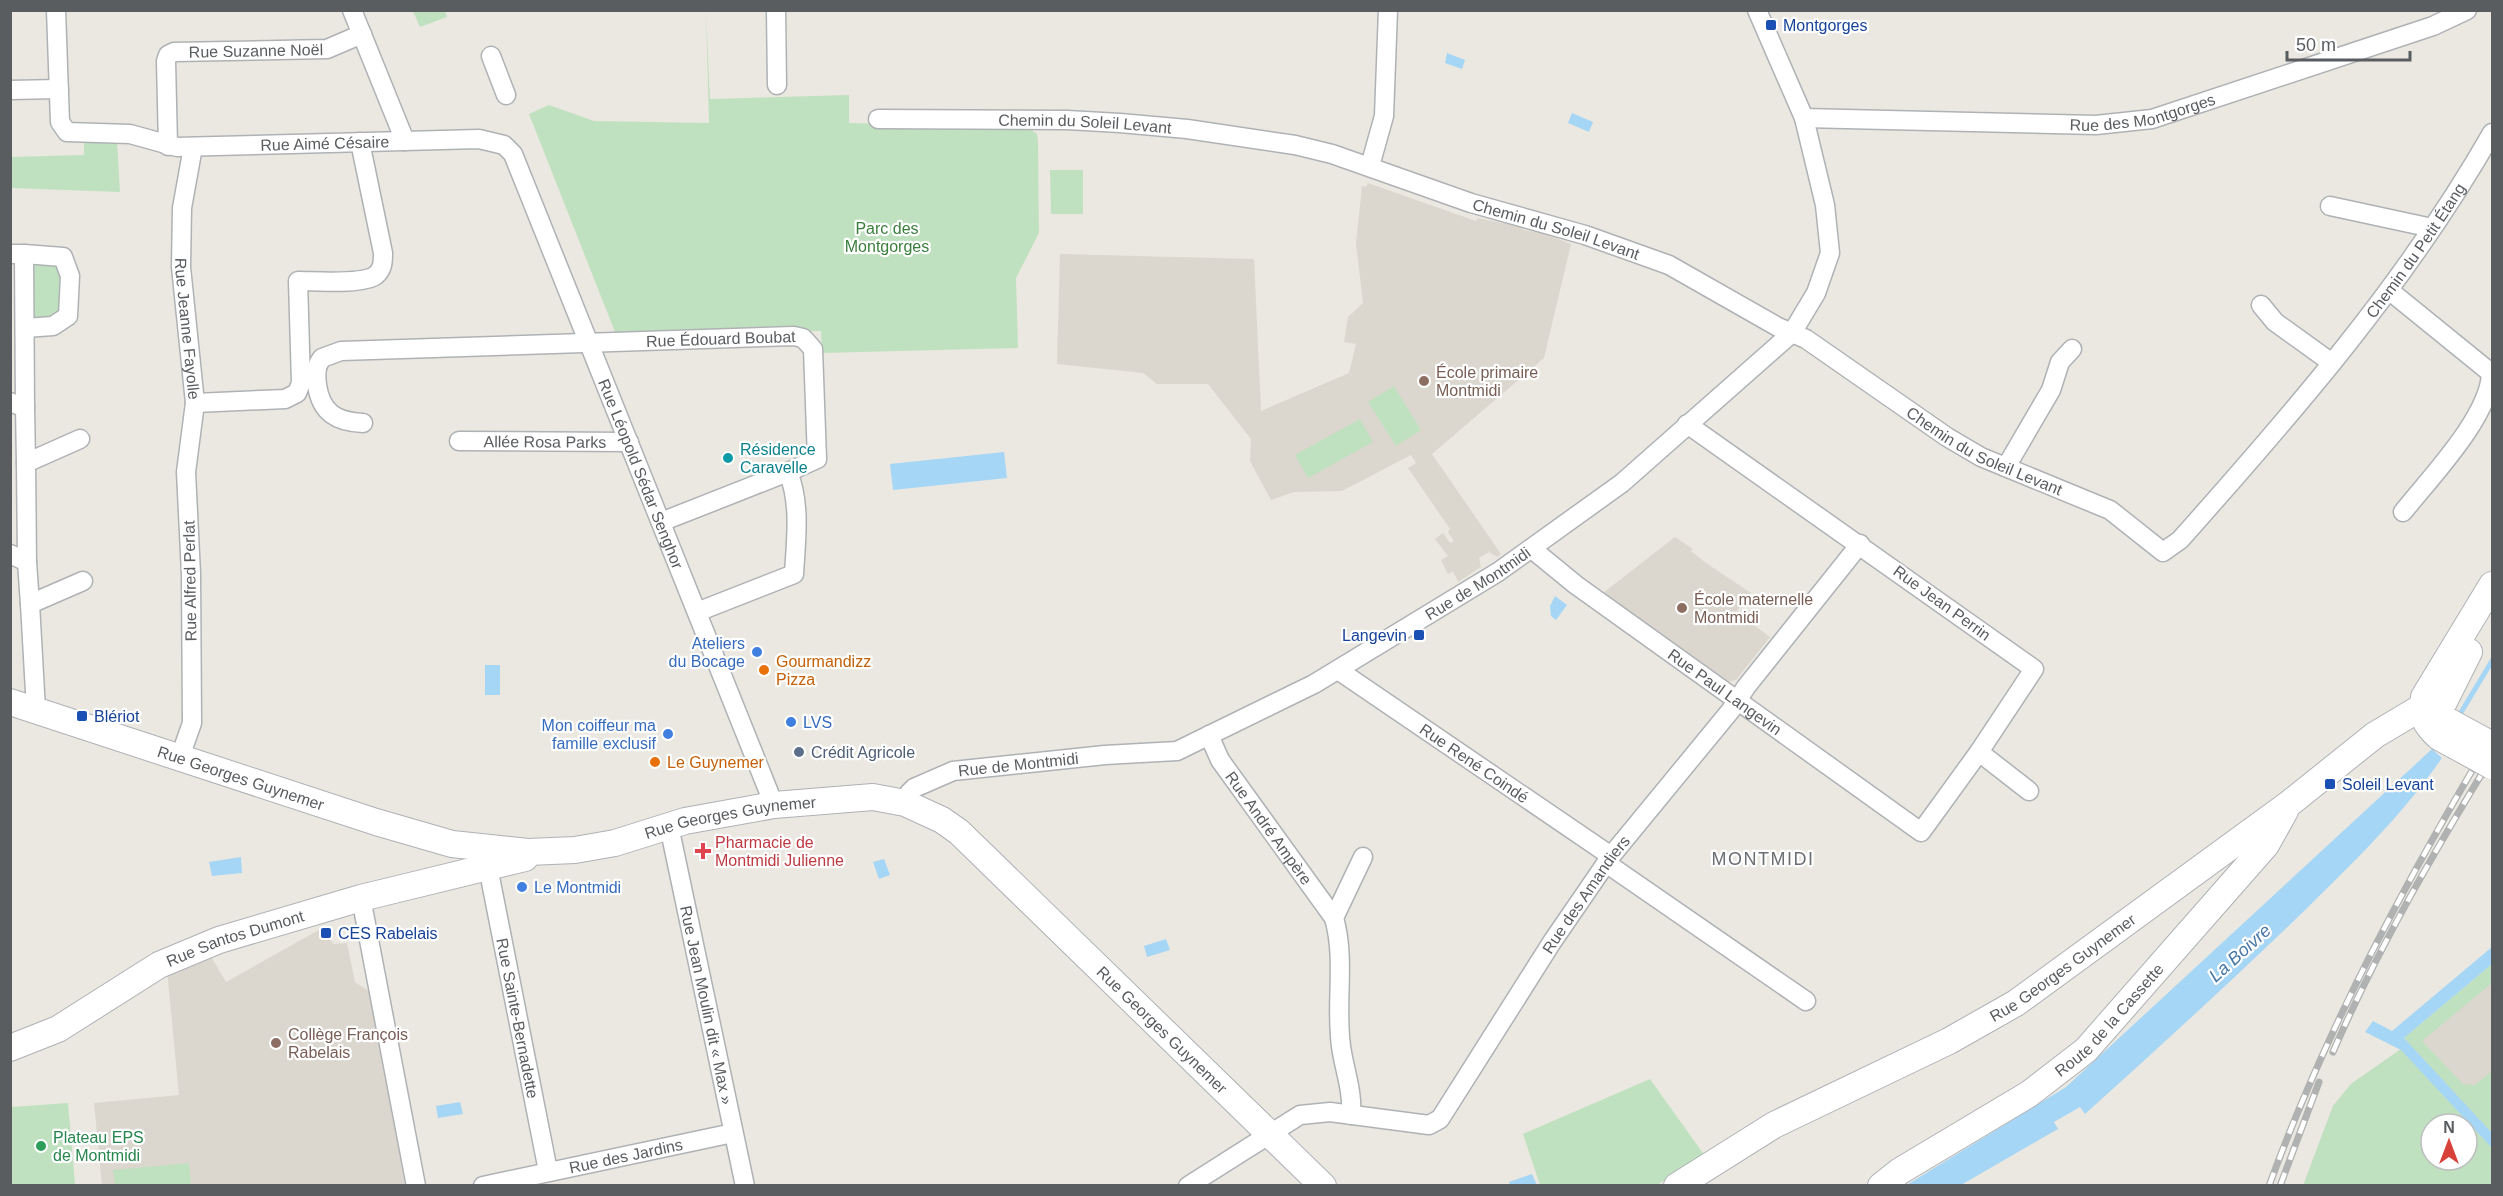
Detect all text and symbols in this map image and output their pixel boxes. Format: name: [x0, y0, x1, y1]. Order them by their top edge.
place label: Montgorges: [1783, 17, 1868, 34]
marker: Montgorges: [1764, 18, 1778, 32]
scale bar: [2287, 24, 2410, 62]
text: 50 m: [2296, 35, 2336, 55]
street label: Rue Suzanne Noël: [189, 41, 323, 60]
street label: Rue des Montgorges: [2069, 90, 2217, 134]
street label: Chemin du Soleil Levant: [998, 111, 1173, 136]
street label: Rue Aimé Césaire: [260, 133, 390, 153]
street label: Chemin du Petit Étang: [2362, 180, 2468, 321]
street label: Chemin du Soleil Levant: [1471, 195, 1642, 262]
park label: Parc des Montgorges: [845, 220, 929, 255]
street label: Rue Jeanne Fayolle: [172, 258, 203, 400]
street label: Rue Édouard Boubat: [646, 327, 796, 349]
place label: École primaire Montmidi: [1436, 363, 1538, 399]
marker: École primaire Montmidi: [1417, 374, 1431, 388]
street label: Rue Léopold Sédar Senghor: [595, 376, 687, 572]
street label: Chemin du Soleil Levant: [1904, 403, 2065, 498]
street label: Allée Rosa Parks: [484, 433, 606, 450]
place label: Résidence Caravelle: [740, 441, 816, 476]
marker: Résidence Caravelle: [721, 451, 735, 465]
street label: Rue Alfred Perlat: [180, 520, 200, 642]
street label: Rue de Montmidi: [1422, 543, 1533, 623]
street label: Rue Jean Perrin: [1890, 562, 1994, 644]
place label: École maternelle Montmidi: [1694, 590, 1813, 626]
marker: École maternelle Montmidi: [1675, 601, 1689, 615]
place label: Langevin: [1342, 627, 1407, 644]
marker: Langevin: [1412, 628, 1426, 642]
place label: Ateliers du Bocage: [668, 635, 745, 670]
marker: Ateliers du Bocage: [750, 645, 764, 659]
street label: Rue Paul Langevin: [1665, 645, 1785, 738]
place label: Gourmandizz Pizza: [776, 653, 871, 688]
marker: Gourmandizz Pizza: [757, 663, 771, 677]
place label: Blériot: [94, 708, 140, 725]
marker: Blériot: [75, 709, 89, 723]
place label: LVS: [803, 714, 832, 731]
marker: LVS: [784, 715, 798, 729]
place label: Mon coiffeur ma famille exclusif: [542, 717, 657, 752]
street label: Rue René Coindé: [1417, 720, 1532, 806]
marker: Mon coiffeur ma famille exclusif: [661, 727, 675, 741]
street label: Rue Georges Guynemer: [155, 742, 327, 813]
place label: Crédit Agricole: [811, 744, 915, 761]
marker: Crédit Agricole: [792, 745, 806, 759]
street label: Rue de Montmidi: [957, 749, 1079, 779]
place label: Le Guynemer: [667, 754, 765, 771]
marker: Le Guynemer: [648, 755, 662, 769]
street label: Rue André Ampère: [1223, 768, 1315, 888]
place label: Soleil Levant: [2342, 776, 2434, 793]
marker: Soleil Levant: [2323, 777, 2337, 791]
street label: Rue Georges Guynemer: [642, 793, 817, 842]
street label: Rue des Amandiers: [1539, 832, 1633, 956]
place label: Pharmacie de Montmidi Julienne: [715, 834, 844, 869]
marker: Pharmacie de Montmidi Julienne: [696, 844, 710, 858]
district label: MONTMIDI: [1712, 849, 1814, 869]
place label: Le Montmidi: [534, 879, 621, 896]
marker: Le Montmidi: [515, 880, 529, 894]
street label: Rue Jean Moulin dit « Max »: [678, 904, 736, 1106]
street label: Rue Santos Dumont: [164, 907, 306, 969]
street label: Rue Georges Guynemer: [1987, 910, 2139, 1025]
water label: La Boivre: [2205, 920, 2275, 986]
place label: CES Rabelais: [338, 925, 438, 942]
marker: CES Rabelais: [319, 926, 333, 940]
street label: Rue Sainte-Bernadette: [494, 937, 542, 1100]
street label: Route de la Cassette: [2051, 960, 2167, 1079]
street label: Rue Georges Guynemer: [1094, 963, 1231, 1097]
place label: Collège François Rabelais: [288, 1026, 408, 1061]
marker: Collège François Rabelais: [269, 1036, 283, 1050]
north arrow: [2419, 1112, 2479, 1172]
text: N: [2443, 1119, 2455, 1136]
place label: Plateau EPS de Montmidi: [53, 1129, 144, 1164]
street label: Rue des Jardins: [567, 1135, 684, 1176]
marker: Plateau EPS de Montmidi: [34, 1139, 48, 1153]

